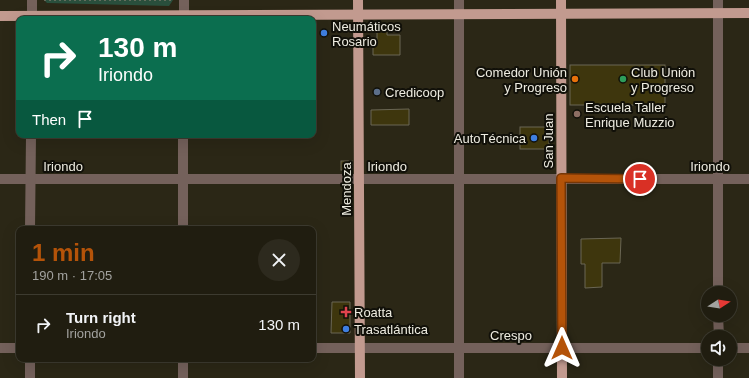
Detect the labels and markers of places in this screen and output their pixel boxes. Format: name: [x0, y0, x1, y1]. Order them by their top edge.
place label: Neumáticos Rosario: [332, 19, 401, 49]
marker: Neumáticos Rosario: [319, 28, 329, 38]
place label: Comedor Unión y Progreso: [476, 65, 567, 95]
place label: Club Unión y Progreso: [631, 65, 695, 95]
marker: Comedor Unión y Progreso: [570, 74, 580, 84]
marker: Club Unión y Progreso: [618, 74, 628, 84]
place label: Credicoop: [385, 85, 444, 100]
marker: Credicoop: [372, 87, 382, 97]
place label: Escuela Taller Enrique Muzzio: [585, 100, 675, 130]
marker: Escuela Taller Enrique Muzzio: [572, 109, 582, 119]
place label: AutoTécnica: [454, 131, 527, 146]
marker: AutoTécnica: [529, 133, 539, 143]
pin: [623, 162, 657, 196]
place label: Roatta: [354, 305, 393, 320]
marker: Roatta: [341, 307, 351, 317]
place label: Trasatlántica: [354, 322, 429, 337]
marker: Trasatlántica: [341, 324, 351, 334]

